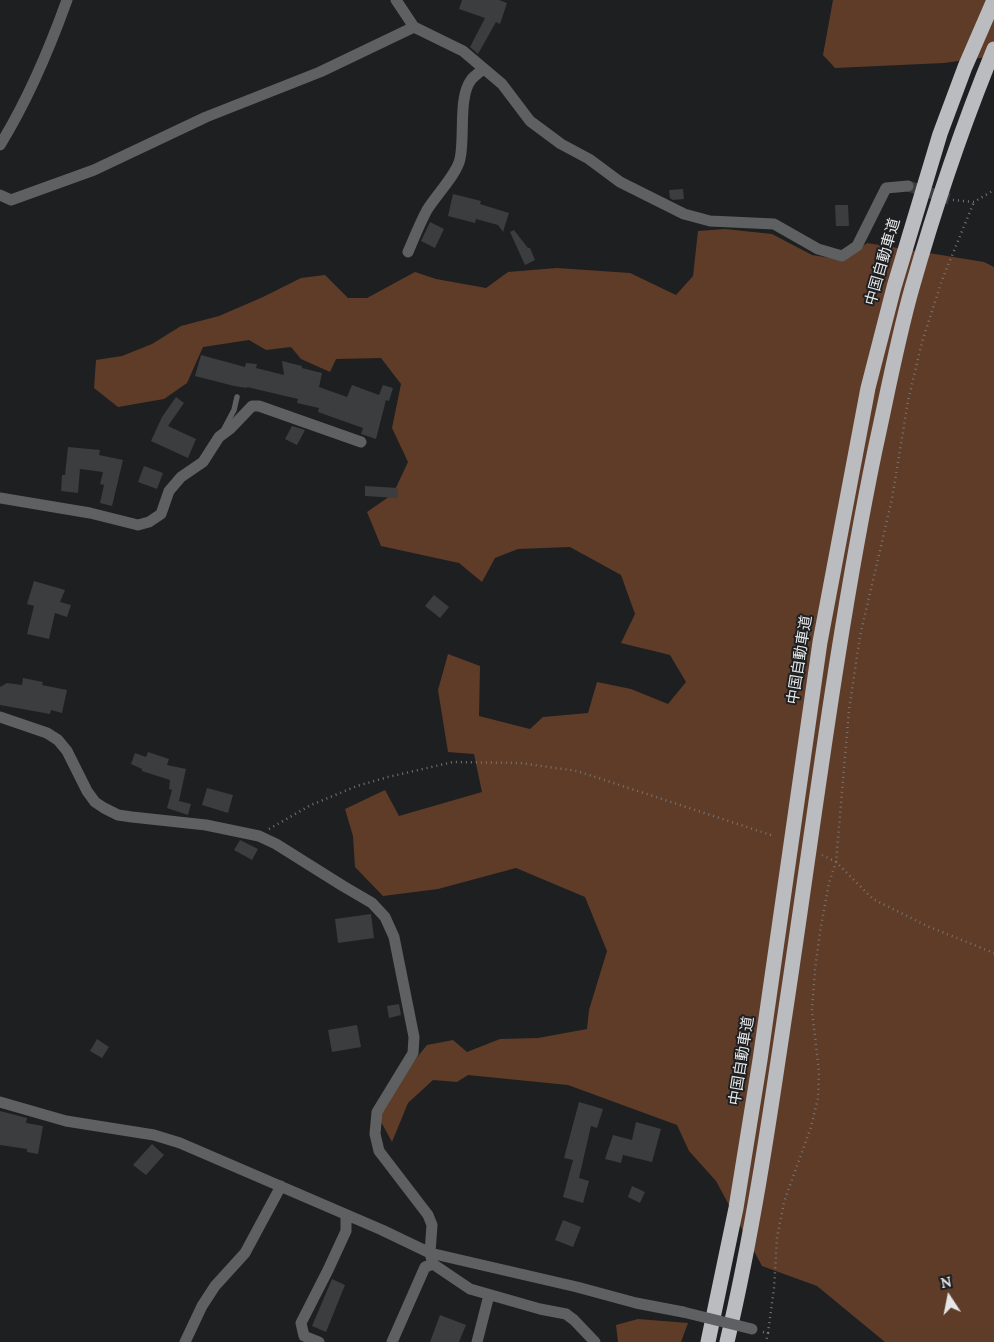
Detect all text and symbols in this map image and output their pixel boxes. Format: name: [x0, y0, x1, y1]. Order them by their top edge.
street label: 中国自動車道: [862, 216, 904, 308]
street label: 中国自動車道: [784, 614, 816, 706]
street label: 中国自動車道: [726, 1015, 758, 1107]
north arrow: [924, 1272, 974, 1322]
text: N: [939, 1272, 953, 1292]

